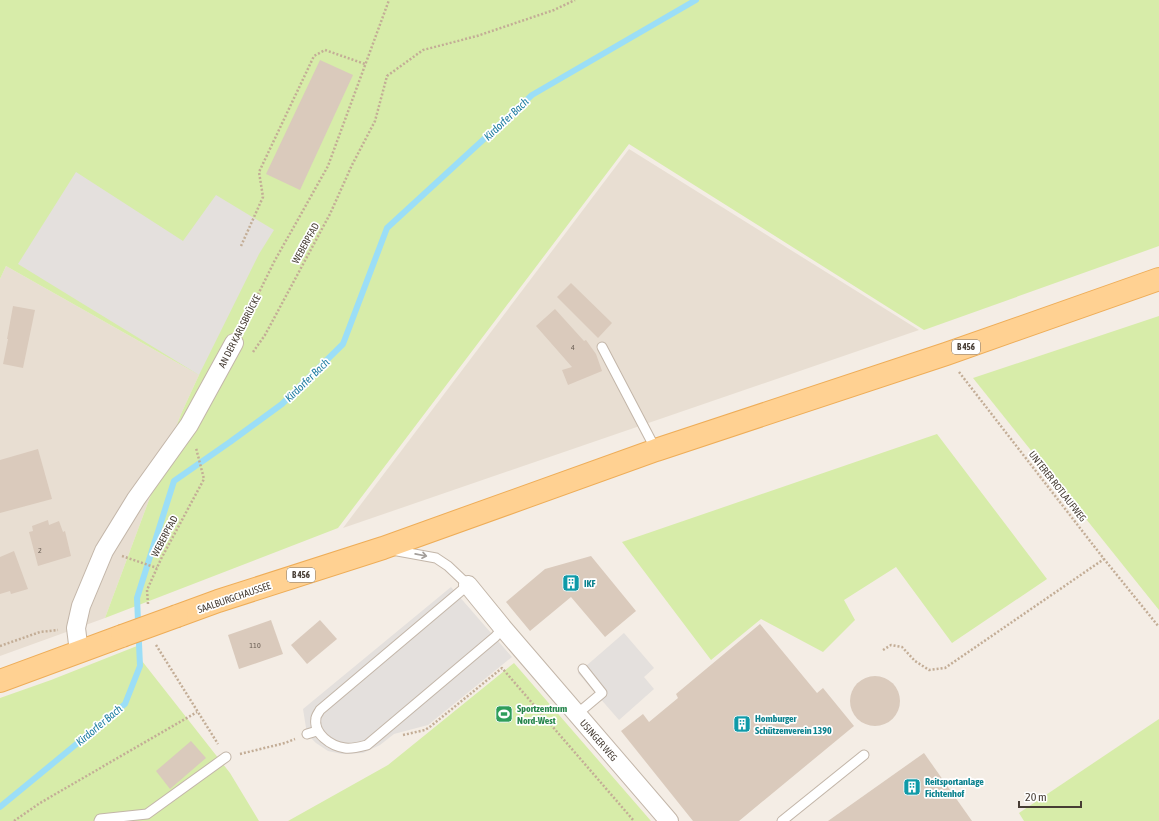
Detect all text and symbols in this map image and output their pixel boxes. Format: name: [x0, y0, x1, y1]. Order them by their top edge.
water label: Kirdorfer Bach: [481, 95, 531, 143]
street label: WEBERPFAD: [290, 221, 321, 265]
street label: AN DER KARLSBRÜCKE: [216, 292, 263, 370]
road number: B 456: [952, 340, 980, 354]
house number: 4: [571, 343, 575, 352]
water label: Kirdorfer Bach: [283, 356, 332, 404]
street label: UNTERER ROTLAUFWEG: [1027, 449, 1089, 524]
street label: WEBERPFAD: [149, 514, 180, 559]
house number: 2: [38, 546, 42, 555]
one-way arrow: [414, 552, 427, 560]
road number: B 456: [287, 568, 315, 582]
building icon: IKF: [561, 573, 581, 593]
place label: IKF: [584, 578, 595, 589]
street label: SAALBURGCHAUSSEE: [196, 580, 273, 615]
house number: 110: [249, 641, 261, 650]
water label: Kirdorfer Bach: [74, 702, 125, 748]
place label: Sportzentrum Nord-West: [517, 703, 567, 726]
sports icon: Sportzentrum Nord-West: [494, 704, 514, 724]
place label: Homburger Schützenverein 1390: [755, 713, 832, 736]
building icon: Homburger Schützenverein 1390: [732, 714, 752, 734]
street label: USINGER WEG: [578, 717, 620, 763]
place label: Reitsportanlage Fichtenhof: [925, 776, 984, 799]
building icon: Reitsportanlage Fichtenhof: [902, 777, 922, 797]
scale bar: [1019, 783, 1081, 809]
text: 20 m: [1025, 790, 1047, 804]

